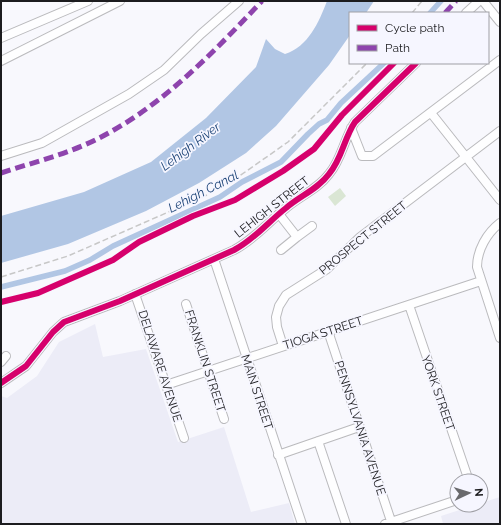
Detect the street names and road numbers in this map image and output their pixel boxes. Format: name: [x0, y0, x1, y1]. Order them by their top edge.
street label: LEHIGH STREET: [232, 173, 313, 241]
street label: PROSPECT STREET: [316, 198, 410, 278]
street label: DELAWARE AVENUE: [135, 308, 185, 424]
street label: FRANKLIN STREET: [182, 308, 228, 415]
street label: TIOGA STREET: [281, 313, 365, 352]
street label: MAIN STREET: [238, 353, 276, 432]
street label: YORK STREET: [419, 353, 458, 433]
street label: PENNSYLVANIA AVENUE: [332, 359, 388, 497]

